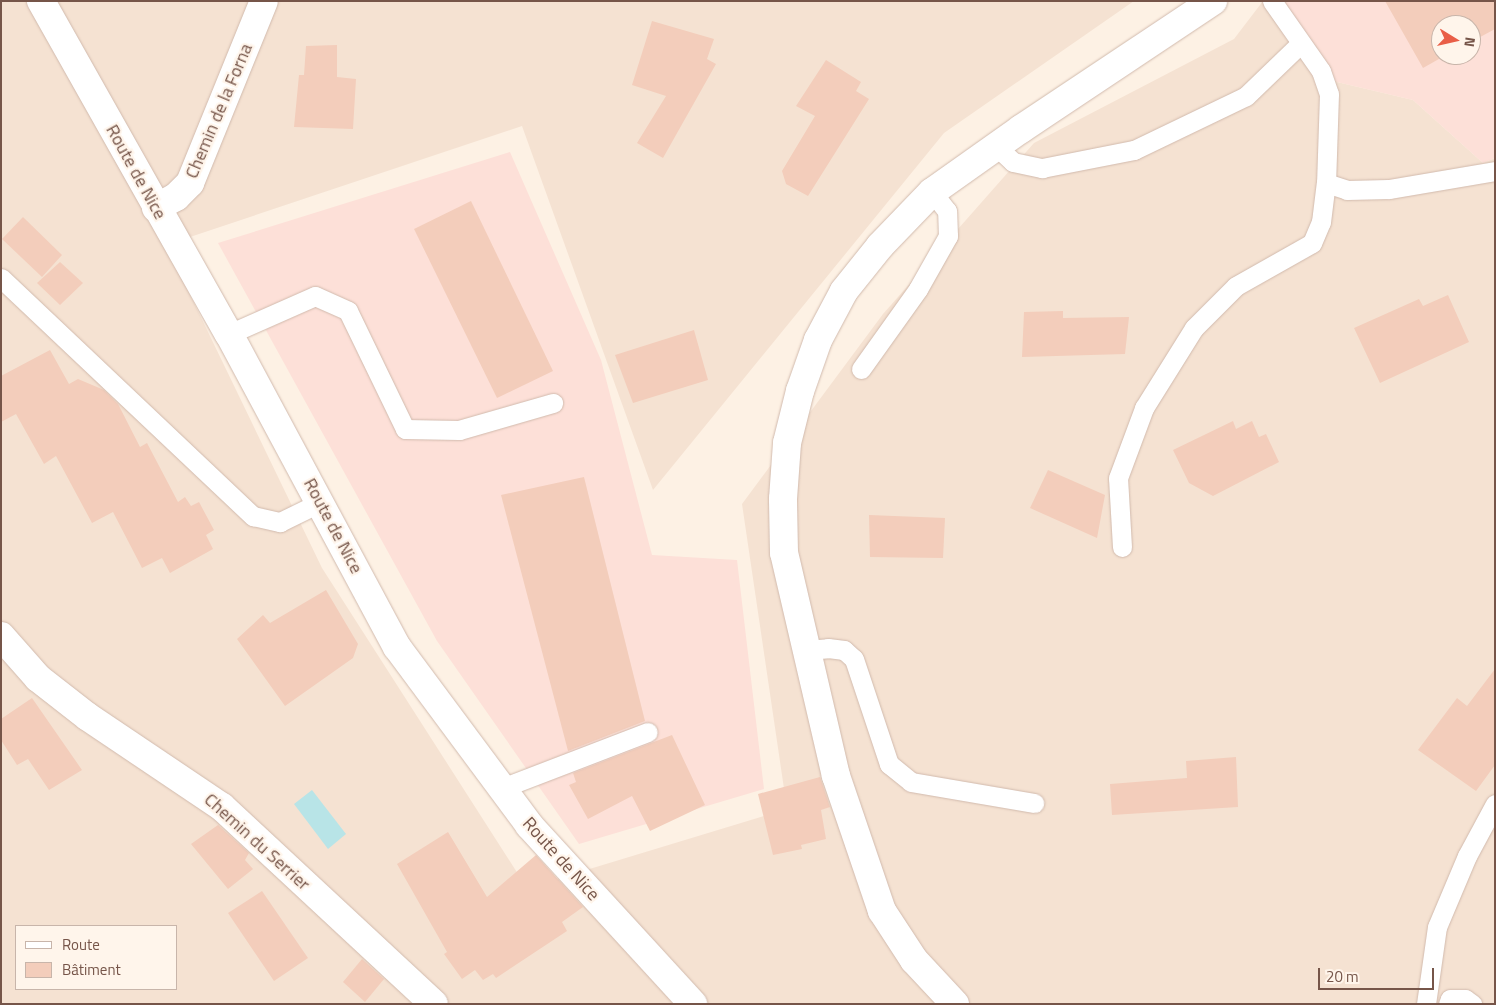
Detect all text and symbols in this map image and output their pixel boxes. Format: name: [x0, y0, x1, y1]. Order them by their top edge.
north arrow: [1431, 15, 1481, 65]
text: N: [1459, 36, 1481, 49]
street label: Chemin de la Forna: [181, 40, 257, 182]
street label: Route de Nice: [101, 121, 171, 223]
street label: Route de Nice: [299, 475, 367, 577]
street label: Chemin du Serrier: [200, 789, 314, 895]
street label: Route de Nice: [518, 813, 604, 905]
legend: [15, 925, 178, 990]
text: Route: [62, 933, 100, 956]
text: Bâtiment: [62, 958, 121, 981]
scale bar: [1321, 958, 1437, 990]
text: 20 m: [1326, 965, 1359, 988]

